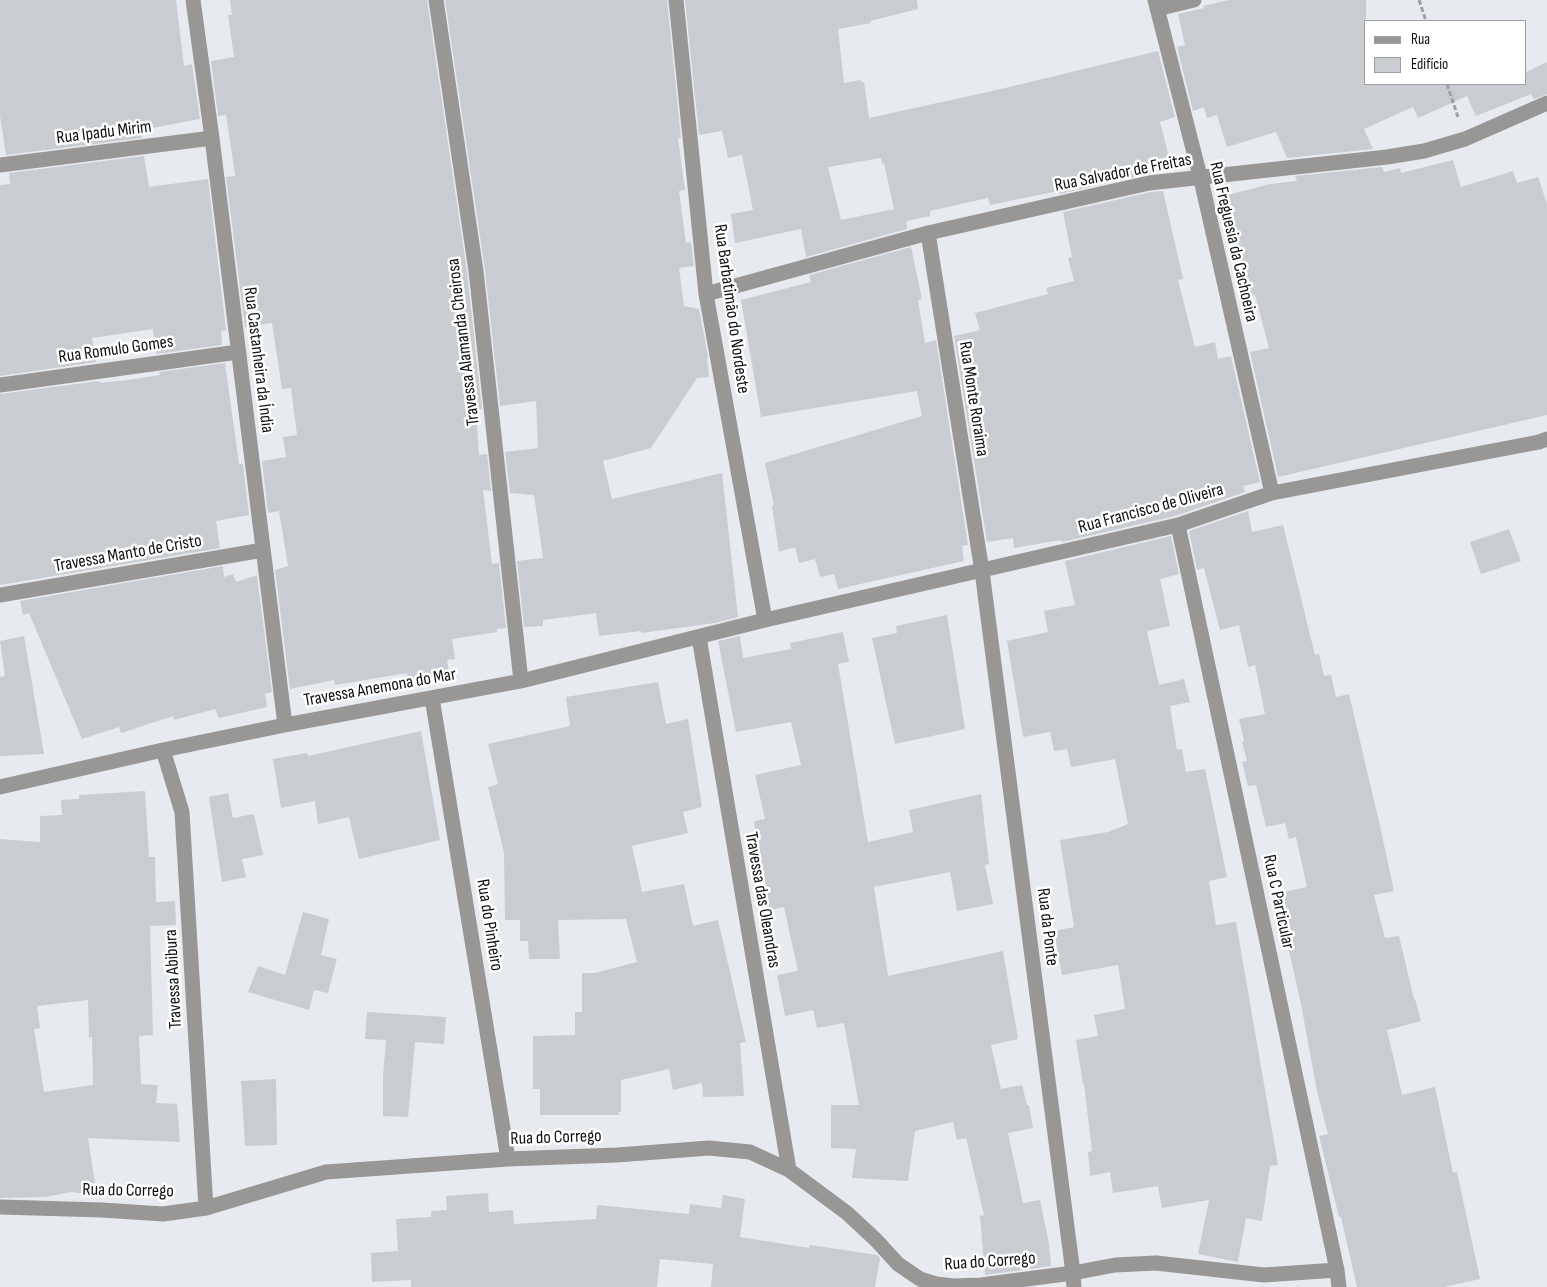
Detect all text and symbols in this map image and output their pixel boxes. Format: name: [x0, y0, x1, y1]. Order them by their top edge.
legend: [1364, 20, 1527, 85]
text: Rua: [1411, 30, 1430, 49]
text: Edifício: [1411, 55, 1448, 74]
street label: Rua Ipadu Mirim: [55, 116, 153, 150]
street label: Rua Salvador de Freitas: [1053, 149, 1193, 197]
street label: Rua Freguesia da Cachoeira: [1204, 160, 1262, 324]
street label: Rua Barbatimão do Nordeste: [708, 223, 754, 395]
street label: Travessa Alamanda Cheirosa: [443, 257, 485, 427]
street label: Rua Castanheira da Índia: [238, 286, 278, 434]
street label: Rua Romulo Gomes: [57, 331, 175, 369]
street label: Rua Monte Roraima: [953, 340, 993, 458]
street label: Rua Francisco de Oliveira: [1076, 479, 1226, 539]
street label: Travessa Manto de Cristo: [53, 530, 203, 578]
street label: Travessa Anemona do Mar: [302, 664, 458, 712]
street label: Travessa das Oleandras: [739, 830, 785, 970]
street label: Rua C Particular: [1257, 853, 1299, 951]
street label: Rua do Pinheiro: [471, 878, 507, 972]
street label: Rua da Ponte: [1032, 887, 1062, 967]
street label: Travessa Abibura: [161, 929, 187, 1029]
street label: Rua do Corrego: [510, 1126, 602, 1150]
street label: Rua do Corrego: [82, 1179, 174, 1203]
street label: Rua do Corrego: [944, 1248, 1036, 1276]

